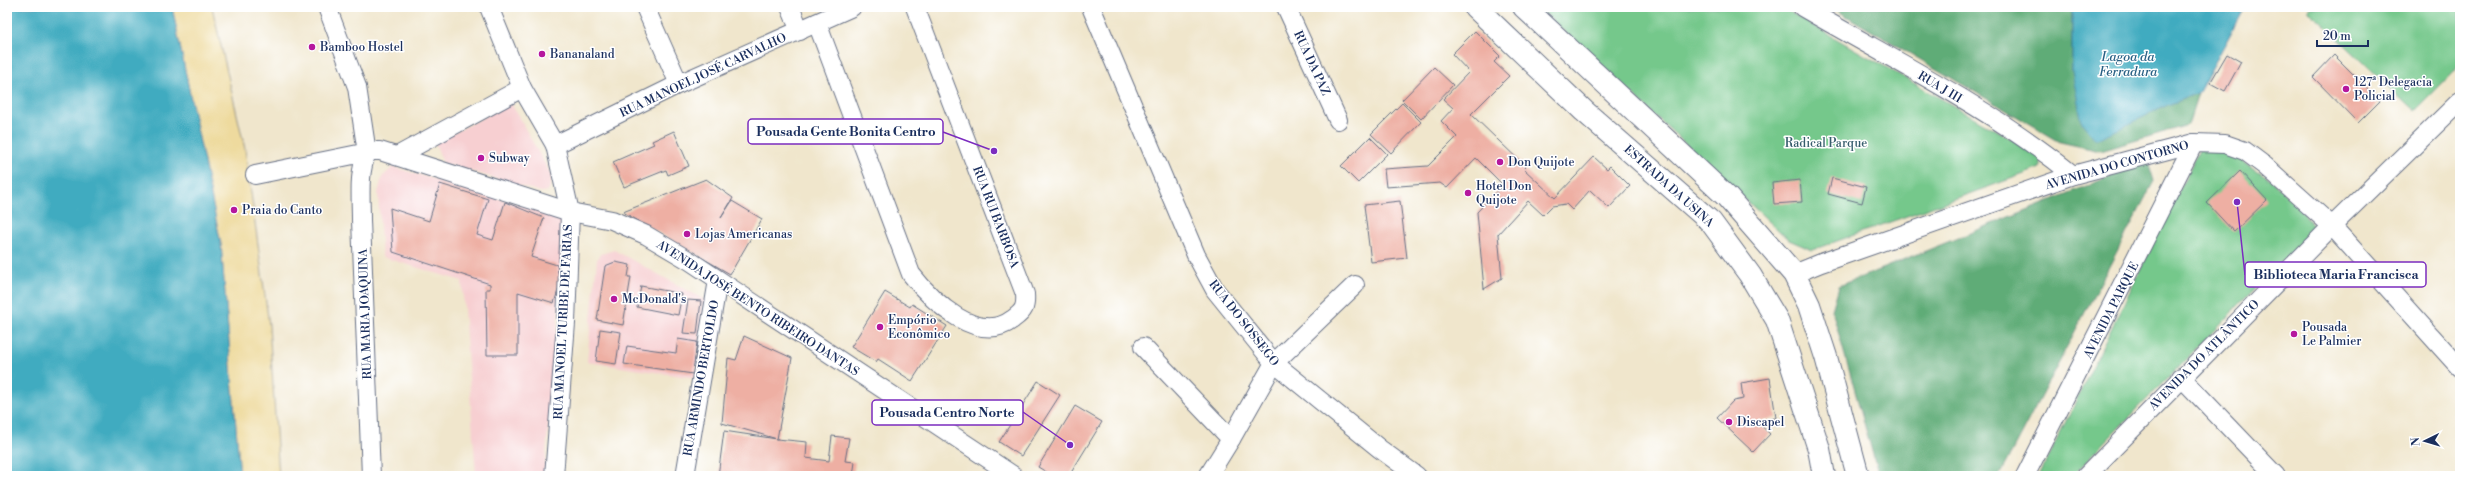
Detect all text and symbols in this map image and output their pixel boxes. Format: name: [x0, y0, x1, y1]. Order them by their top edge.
scale bar: [2317, 22, 2368, 48]
street label: RUA MANOEL JOSÉ CARVALHO: [617, 28, 789, 121]
street label: RUA DA PAZ: [1290, 28, 1333, 98]
text: 20 m: [2323, 29, 2351, 44]
place label: Bamboo Hostel: [319, 40, 404, 55]
marker: Bamboo Hostel: [307, 42, 317, 52]
place label: Bananaland: [549, 47, 615, 62]
marker: Bananaland: [537, 49, 547, 59]
water label: Lagoa da Ferradura: [2099, 49, 2158, 80]
street label: RUA J III: [1915, 68, 1965, 107]
place label: 127ª Delegacia Policial: [2354, 75, 2433, 104]
marker: 127ª Delegacia Policial: [2341, 84, 2351, 94]
callout: Pousada Gente Bonita Centro: [748, 119, 943, 144]
text: Pousada Gente Bonita Centro: [756, 124, 936, 140]
park label: Radical Parque: [1785, 136, 1867, 151]
street label: AVENIDA DO CONTORNO: [2043, 138, 2191, 193]
street label: ESTRADA DA USINA: [1621, 142, 1717, 231]
place label: Subway: [489, 151, 530, 166]
marker: Subway: [476, 153, 486, 163]
place label: Don Quijote: [1508, 155, 1574, 170]
marker: Don Quijote: [1495, 157, 1505, 167]
street label: RUA RUI BARBOSA: [969, 164, 1022, 271]
place label: Hotel Don Quijote: [1476, 179, 1532, 208]
marker: Hotel Don Quijote: [1463, 188, 1473, 198]
place label: Praia do Canto: [242, 203, 323, 218]
marker: Praia do Canto: [229, 205, 239, 215]
street label: RUA MANOEL TURIBE DE FARIAS: [551, 224, 576, 420]
place label: Lojas Americanas: [695, 227, 792, 242]
marker: Lojas Americanas: [682, 229, 692, 239]
street label: AVENIDA JOSÉ BENTO RIBEIRO DANTAS: [653, 235, 863, 380]
street label: RUA MARIA JOAQUINA: [356, 248, 375, 380]
street label: AVENIDA PARQUE: [2080, 259, 2142, 362]
callout: Biblioteca Maria Francisca: [2245, 262, 2426, 287]
text: Biblioteca Maria Francisca: [2253, 267, 2420, 283]
street label: RUA DO SOSSEGO: [1205, 277, 1282, 369]
place label: McDonald's: [622, 292, 686, 307]
marker: McDonald's: [609, 294, 619, 304]
street label: AVENIDA DO ATLÂNTICO: [2144, 295, 2263, 415]
street label: RUA ARMINDO BERTOLDO: [680, 299, 723, 457]
place label: Empório Econômico: [888, 313, 951, 342]
place label: Pousada Le Palmier: [2302, 320, 2361, 349]
marker: Empório Econômico: [875, 322, 885, 332]
marker: Pousada Le Palmier: [2289, 329, 2299, 339]
callout: Pousada Centro Norte: [872, 400, 1023, 425]
text: Pousada Centro Norte: [879, 405, 1015, 421]
place label: Discapel: [1737, 415, 1785, 430]
marker: Discapel: [1724, 417, 1734, 427]
north arrow: [2405, 421, 2445, 461]
text: N: [2409, 437, 2423, 447]

